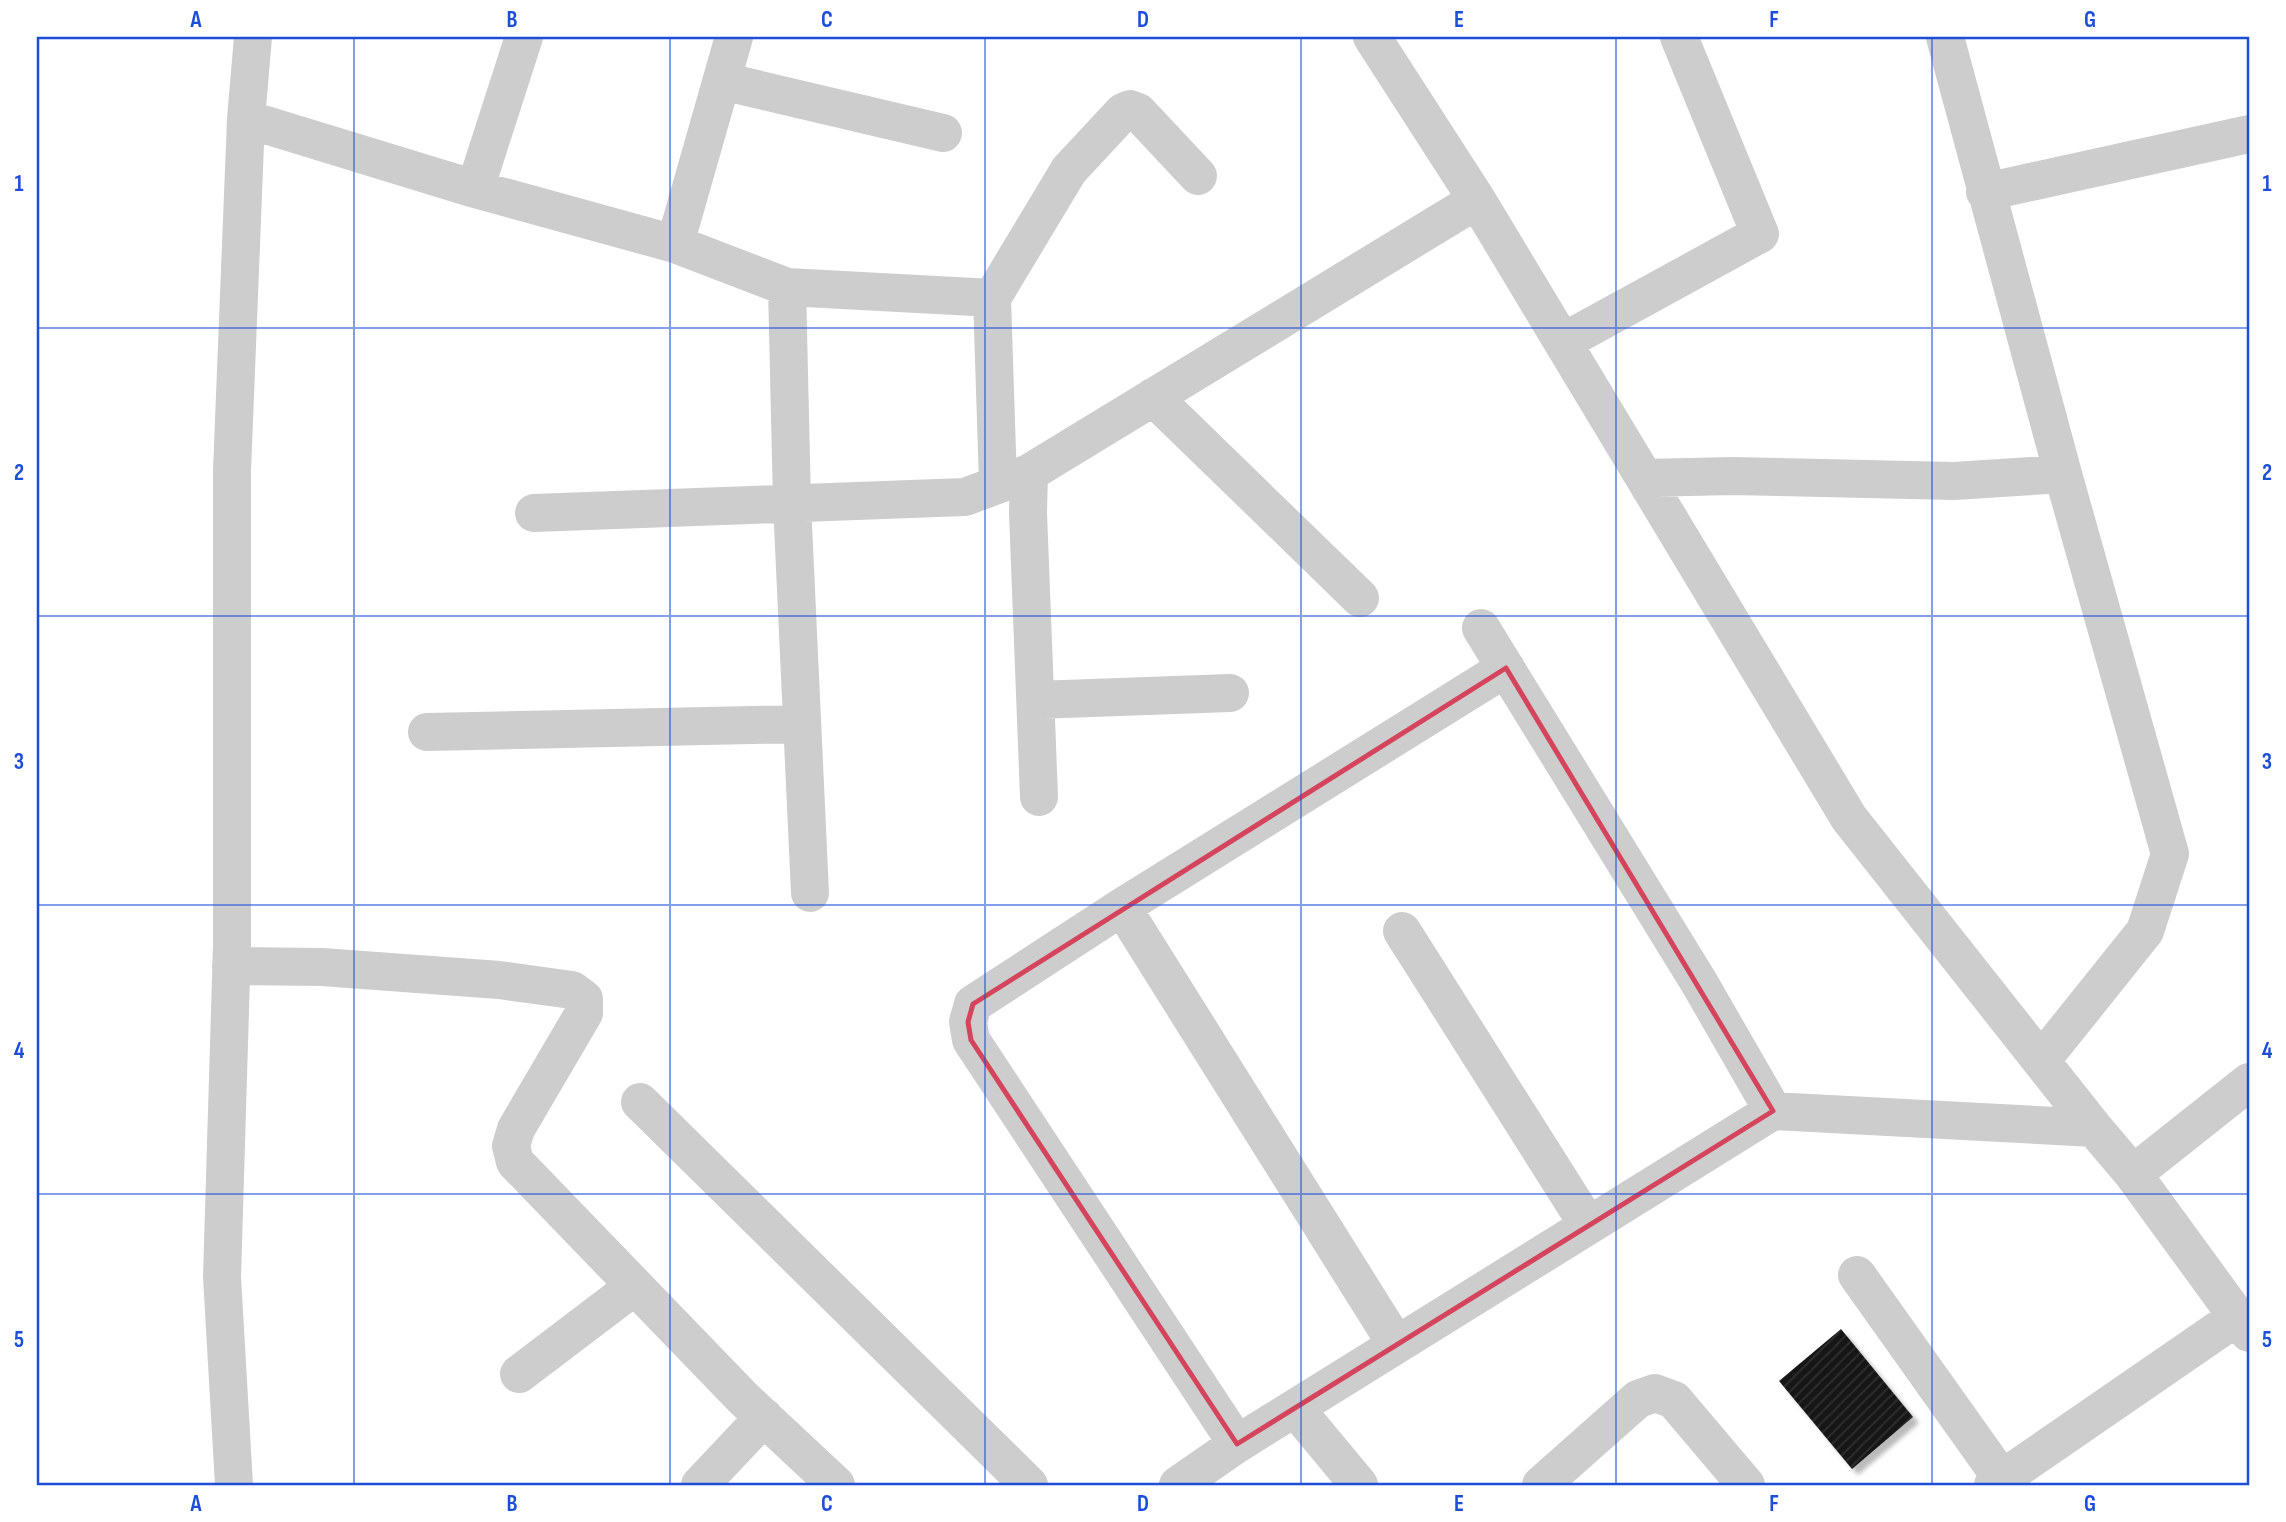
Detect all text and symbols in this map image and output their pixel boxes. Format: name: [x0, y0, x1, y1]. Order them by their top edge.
text: A: [190, 6, 203, 34]
text: B: [507, 6, 518, 34]
text: C: [821, 6, 833, 34]
text: D: [1137, 6, 1149, 34]
text: E: [1454, 6, 1464, 34]
text: F: [1769, 6, 1779, 34]
text: G: [2084, 6, 2096, 34]
text: 1: [14, 170, 24, 198]
text: 1: [2262, 170, 2272, 198]
text: 2: [14, 459, 24, 487]
text: 2: [2262, 459, 2272, 487]
text: 3: [14, 748, 24, 776]
text: 3: [2262, 748, 2272, 776]
text: 4: [14, 1037, 25, 1065]
text: 4: [2262, 1037, 2273, 1065]
text: 5: [14, 1326, 24, 1354]
text: 5: [2262, 1326, 2272, 1354]
text: A: [190, 1490, 203, 1518]
text: B: [507, 1490, 518, 1518]
text: C: [821, 1490, 833, 1518]
text: D: [1137, 1490, 1149, 1518]
text: E: [1454, 1490, 1464, 1518]
text: F: [1769, 1490, 1779, 1518]
text: G: [2084, 1490, 2096, 1518]

